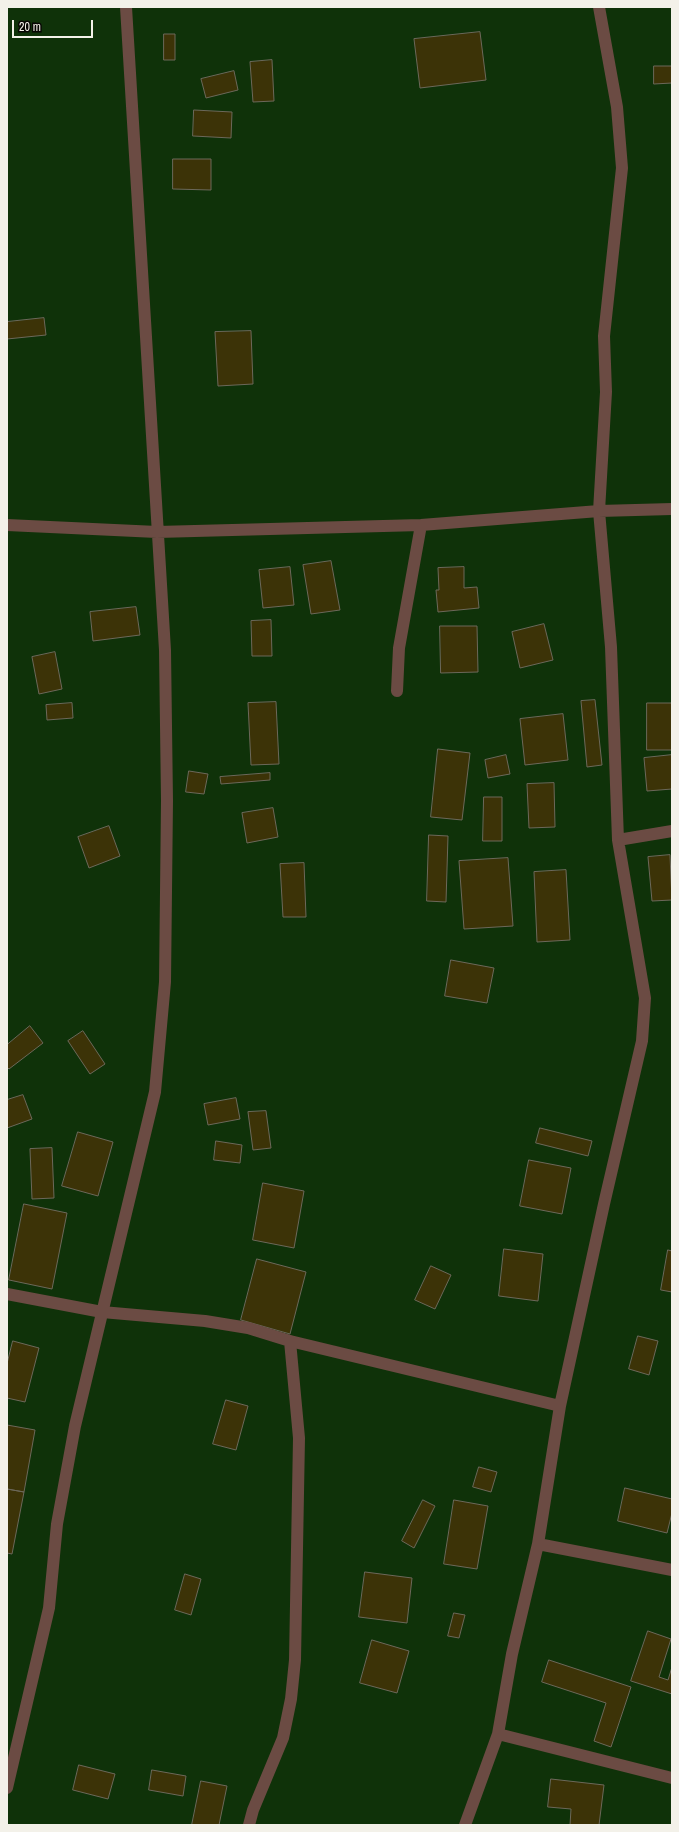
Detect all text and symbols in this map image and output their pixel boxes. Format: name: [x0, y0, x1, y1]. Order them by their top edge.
scale bar: [14, 12, 95, 38]
text: 20 m: [19, 19, 41, 35]

